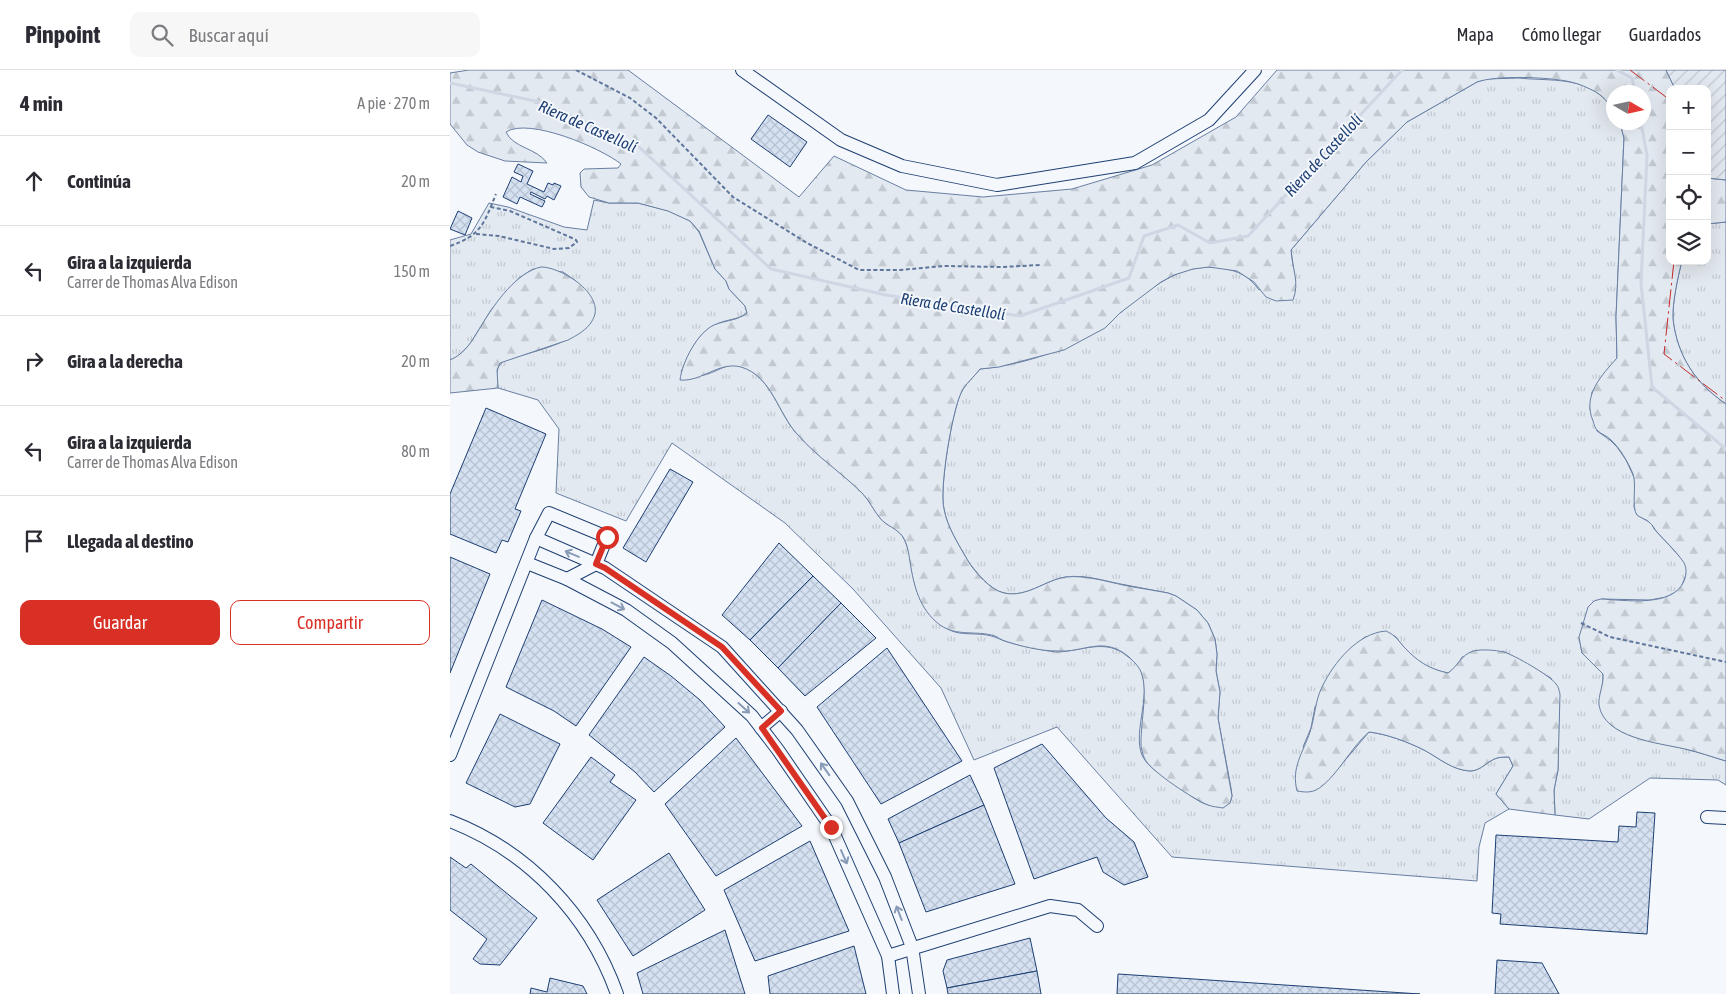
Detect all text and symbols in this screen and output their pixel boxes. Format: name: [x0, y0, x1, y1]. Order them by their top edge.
search box: [130, 12, 480, 57]
text: Pinpoint: [25, 21, 100, 48]
icon: search: [148, 21, 176, 49]
text: Buscar aquí: [188, 24, 269, 46]
text: Mapa: [1456, 24, 1494, 45]
text: Cómo llegar: [1522, 24, 1601, 45]
text: Guardados: [1629, 24, 1701, 45]
north arrow: [1606, 85, 1651, 130]
map controls: [1666, 85, 1711, 265]
button: +: [1666, 85, 1711, 130]
text: 4 min: [20, 91, 63, 115]
text: A pie · 270 m: [357, 94, 430, 112]
water label: Riera de Castellolí: [536, 96, 640, 156]
water label: Riera de Castellolí: [1280, 110, 1366, 200]
button: −: [1666, 130, 1711, 175]
icon: ahead: [20, 167, 48, 195]
text: Continúa: [67, 170, 131, 192]
text: 20 m: [401, 172, 430, 190]
button: locate: [1666, 175, 1711, 220]
button: layers: [1666, 220, 1711, 265]
text: Gira a la izquierda: [67, 251, 192, 273]
icon: left: [20, 257, 48, 285]
text: 150 m: [394, 262, 430, 280]
text: Carrer de Thomas Alva Edison: [67, 273, 238, 291]
water label: Riera de Castellolí: [899, 289, 1007, 323]
icon: right: [20, 347, 48, 375]
text: Gira a la derecha: [67, 350, 183, 372]
text: 20 m: [401, 352, 430, 370]
text: Gira a la izquierda: [67, 431, 192, 453]
icon: left: [20, 437, 48, 465]
text: 80 m: [401, 442, 430, 460]
text: Carrer de Thomas Alva Edison: [67, 453, 238, 471]
route start: [596, 526, 619, 549]
icon: arrive: [20, 527, 48, 555]
text: Llegada al destino: [67, 530, 194, 552]
one-way arrow: [565, 548, 580, 558]
button: Guardar: [20, 600, 220, 645]
button: Compartir: [230, 600, 430, 645]
one-way arrow: [610, 602, 625, 611]
one-way arrow: [737, 702, 750, 714]
one-way arrow: [820, 762, 830, 776]
route end: [820, 816, 843, 839]
one-way arrow: [839, 849, 849, 864]
one-way arrow: [894, 906, 903, 921]

